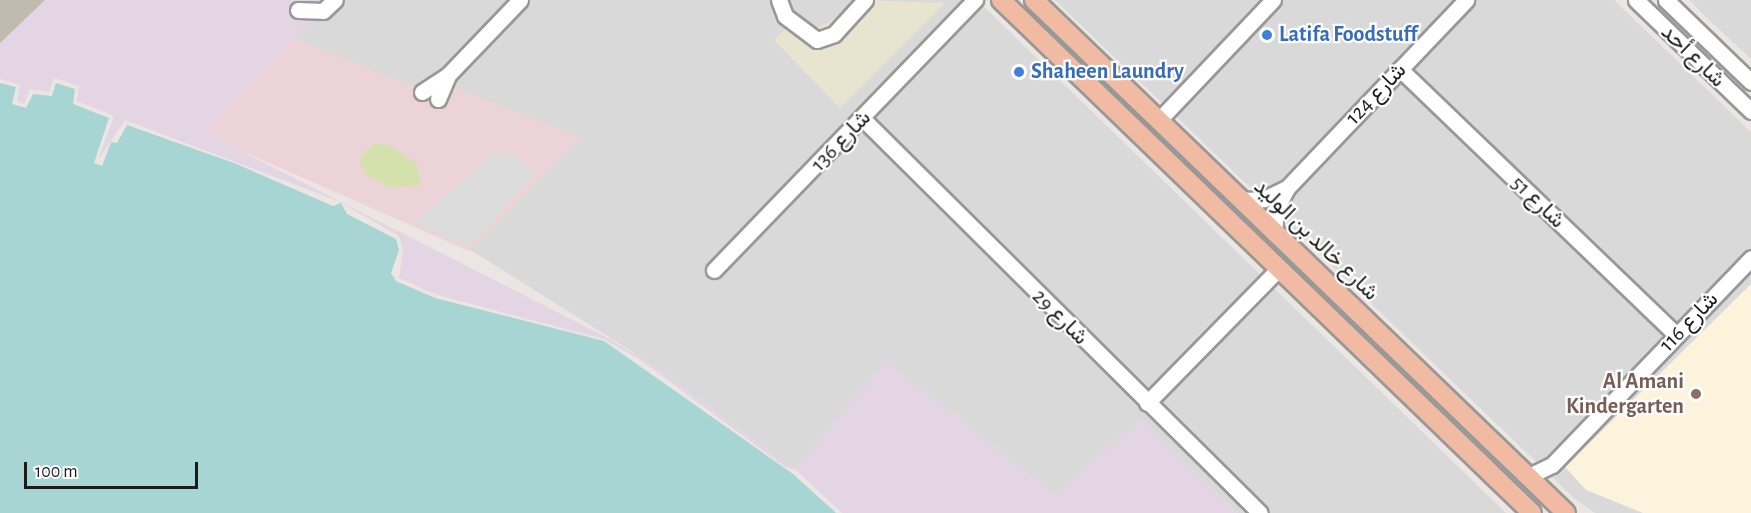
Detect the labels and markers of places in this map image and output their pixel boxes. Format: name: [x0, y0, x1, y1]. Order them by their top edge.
place label: Latifa Foodstuff: [1279, 22, 1418, 48]
marker: Latifa Foodstuff: [1260, 28, 1274, 42]
place label: Shaheen Laundry: [1031, 59, 1184, 85]
marker: Shaheen Laundry: [1012, 65, 1026, 79]
place label: Al Amani Kindergarten: [1566, 368, 1684, 420]
marker: Al Amani Kindergarten: [1689, 387, 1703, 401]

